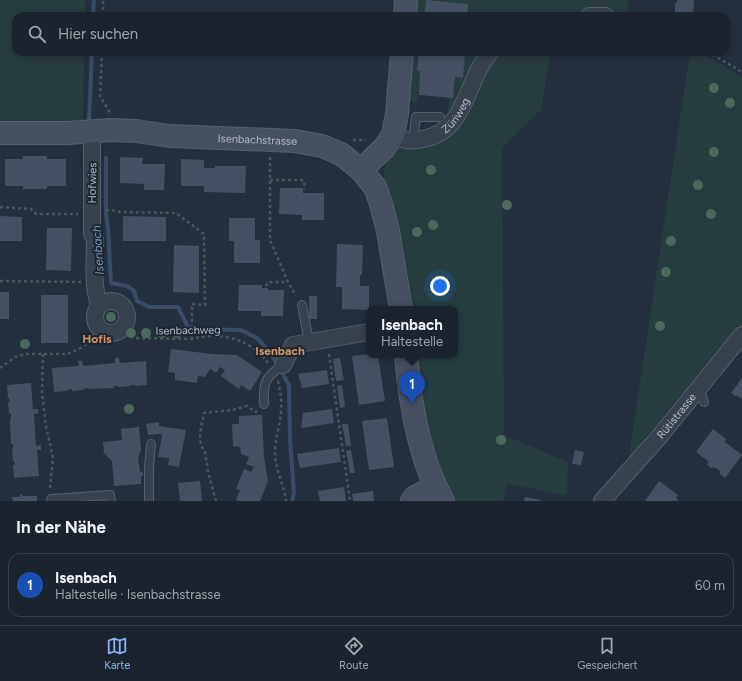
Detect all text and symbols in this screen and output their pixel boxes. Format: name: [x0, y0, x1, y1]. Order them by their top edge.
search box: [12, 12, 730, 56]
icon: search: [26, 23, 48, 45]
text: Hier suchen: [58, 25, 138, 43]
street label: Züriweg: [439, 96, 472, 136]
street label: Isenbachstrasse: [217, 132, 297, 148]
street label: Hofwies: [86, 162, 99, 204]
water label: Isenbach: [89, 225, 107, 275]
your location: [430, 276, 450, 296]
popup: [366, 306, 458, 358]
text: Isenbach: [381, 316, 443, 334]
street label: Isenbachweg: [155, 323, 221, 338]
district label: Hofis: [82, 332, 112, 346]
text: Haltestelle: [381, 334, 443, 349]
district label: Isenbach: [255, 344, 305, 358]
pin: 1: [399, 371, 425, 404]
street label: Rütistrasse: [654, 391, 699, 441]
text: In der Nähe: [16, 517, 106, 537]
text: Isenbach: [55, 569, 117, 587]
text: 1: [27, 578, 33, 593]
text: 60 m: [695, 578, 725, 593]
text: Haltestelle · Isenbachstrasse: [55, 587, 221, 602]
tab: Karte: [104, 635, 130, 672]
tab: Route: [339, 635, 369, 672]
tab: Gespeichert: [577, 635, 638, 672]

